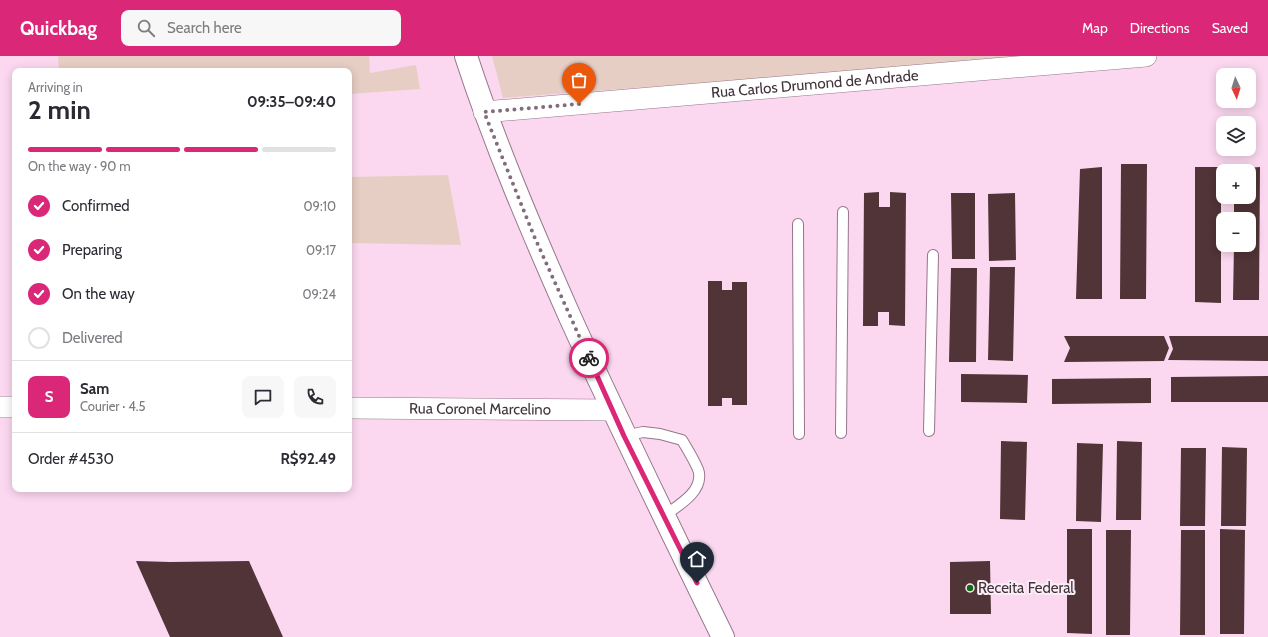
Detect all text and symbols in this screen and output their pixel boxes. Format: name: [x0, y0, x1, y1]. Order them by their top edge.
search box: [121, 10, 401, 46]
text: Quickbag: [20, 17, 97, 40]
icon: search: [135, 17, 157, 39]
text: Search here: [167, 19, 242, 37]
text: Map: [1082, 19, 1108, 37]
text: Directions: [1130, 19, 1190, 37]
text: Saved: [1212, 19, 1248, 37]
pin: [562, 63, 596, 104]
street label: Rua Carlos Drumond de Andrade: [710, 66, 920, 102]
north arrow: [1216, 68, 1256, 108]
map controls: [1216, 68, 1256, 252]
icon: bag: [568, 69, 590, 91]
text: Arriving in: [28, 79, 83, 95]
text: 09:35–09:40: [247, 93, 336, 111]
text: 2 min: [28, 94, 91, 126]
button: layers: [1216, 116, 1256, 156]
text: On the way · 90 m: [28, 158, 131, 174]
button: +: [1216, 164, 1256, 204]
icon: check: [28, 195, 50, 217]
text: Confirmed: [62, 197, 130, 215]
text: 09:10: [304, 198, 336, 214]
button: −: [1216, 212, 1256, 252]
icon: check: [28, 239, 50, 261]
text: Preparing: [62, 241, 122, 259]
text: 09:17: [306, 242, 336, 258]
icon: check: [28, 283, 50, 305]
text: On the way: [62, 285, 135, 303]
text: 09:24: [303, 286, 336, 302]
text: Delivered: [62, 329, 123, 347]
courier: [569, 338, 609, 378]
icon: bike: [578, 347, 600, 369]
button: chat: [242, 376, 284, 418]
button: phone: [294, 376, 336, 418]
text: Sam: [80, 380, 109, 398]
text: S: [45, 388, 53, 406]
text: Courier · 4.5: [80, 398, 145, 414]
street label: Rua Coronel Marcelino: [409, 399, 551, 419]
text: Order #4530: [28, 450, 114, 468]
text: R$92.49: [280, 450, 336, 468]
pin: [680, 542, 714, 583]
icon: home: [686, 548, 708, 570]
place label: Receita Federal: [978, 579, 1074, 597]
marker: Receita Federal: [965, 583, 975, 593]

